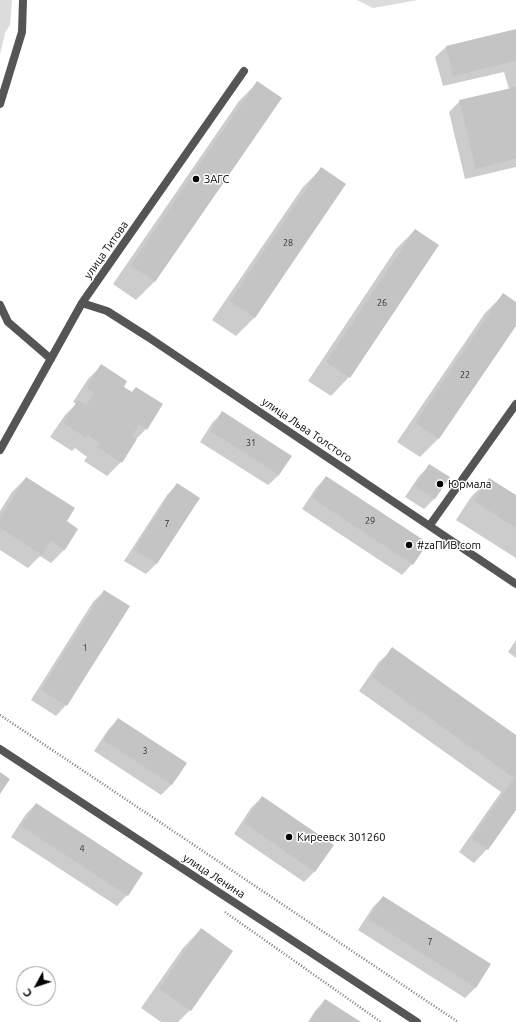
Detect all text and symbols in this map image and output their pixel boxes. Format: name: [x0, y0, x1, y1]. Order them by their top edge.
place label: ЗАГС: [204, 172, 229, 186]
marker: ЗАГС: [191, 174, 201, 184]
street label: улица Титова: [81, 218, 131, 282]
house number: 28: [283, 238, 293, 248]
house number: 26: [377, 298, 387, 308]
house number: 22: [460, 370, 470, 380]
street label: улица Льва Толстого: [259, 395, 355, 465]
house number: 31: [246, 438, 256, 448]
place label: Юрмала: [448, 477, 491, 491]
marker: Юрмала: [435, 479, 445, 489]
house number: 29: [365, 516, 375, 526]
house number: 7: [164, 519, 170, 529]
place label: #zaПИВ.com: [417, 538, 481, 552]
marker: #zaПИВ.com: [404, 540, 414, 550]
house number: 1: [82, 643, 88, 653]
house number: 3: [142, 746, 148, 756]
place label: Киреевск 301260: [297, 830, 385, 844]
marker: Киреевск 301260: [284, 832, 294, 842]
house number: 4: [79, 844, 85, 854]
street label: улица Ленина: [180, 851, 248, 901]
house number: 7: [427, 937, 433, 947]
north arrow: [16, 966, 56, 1006]
text: С: [21, 987, 34, 1000]

